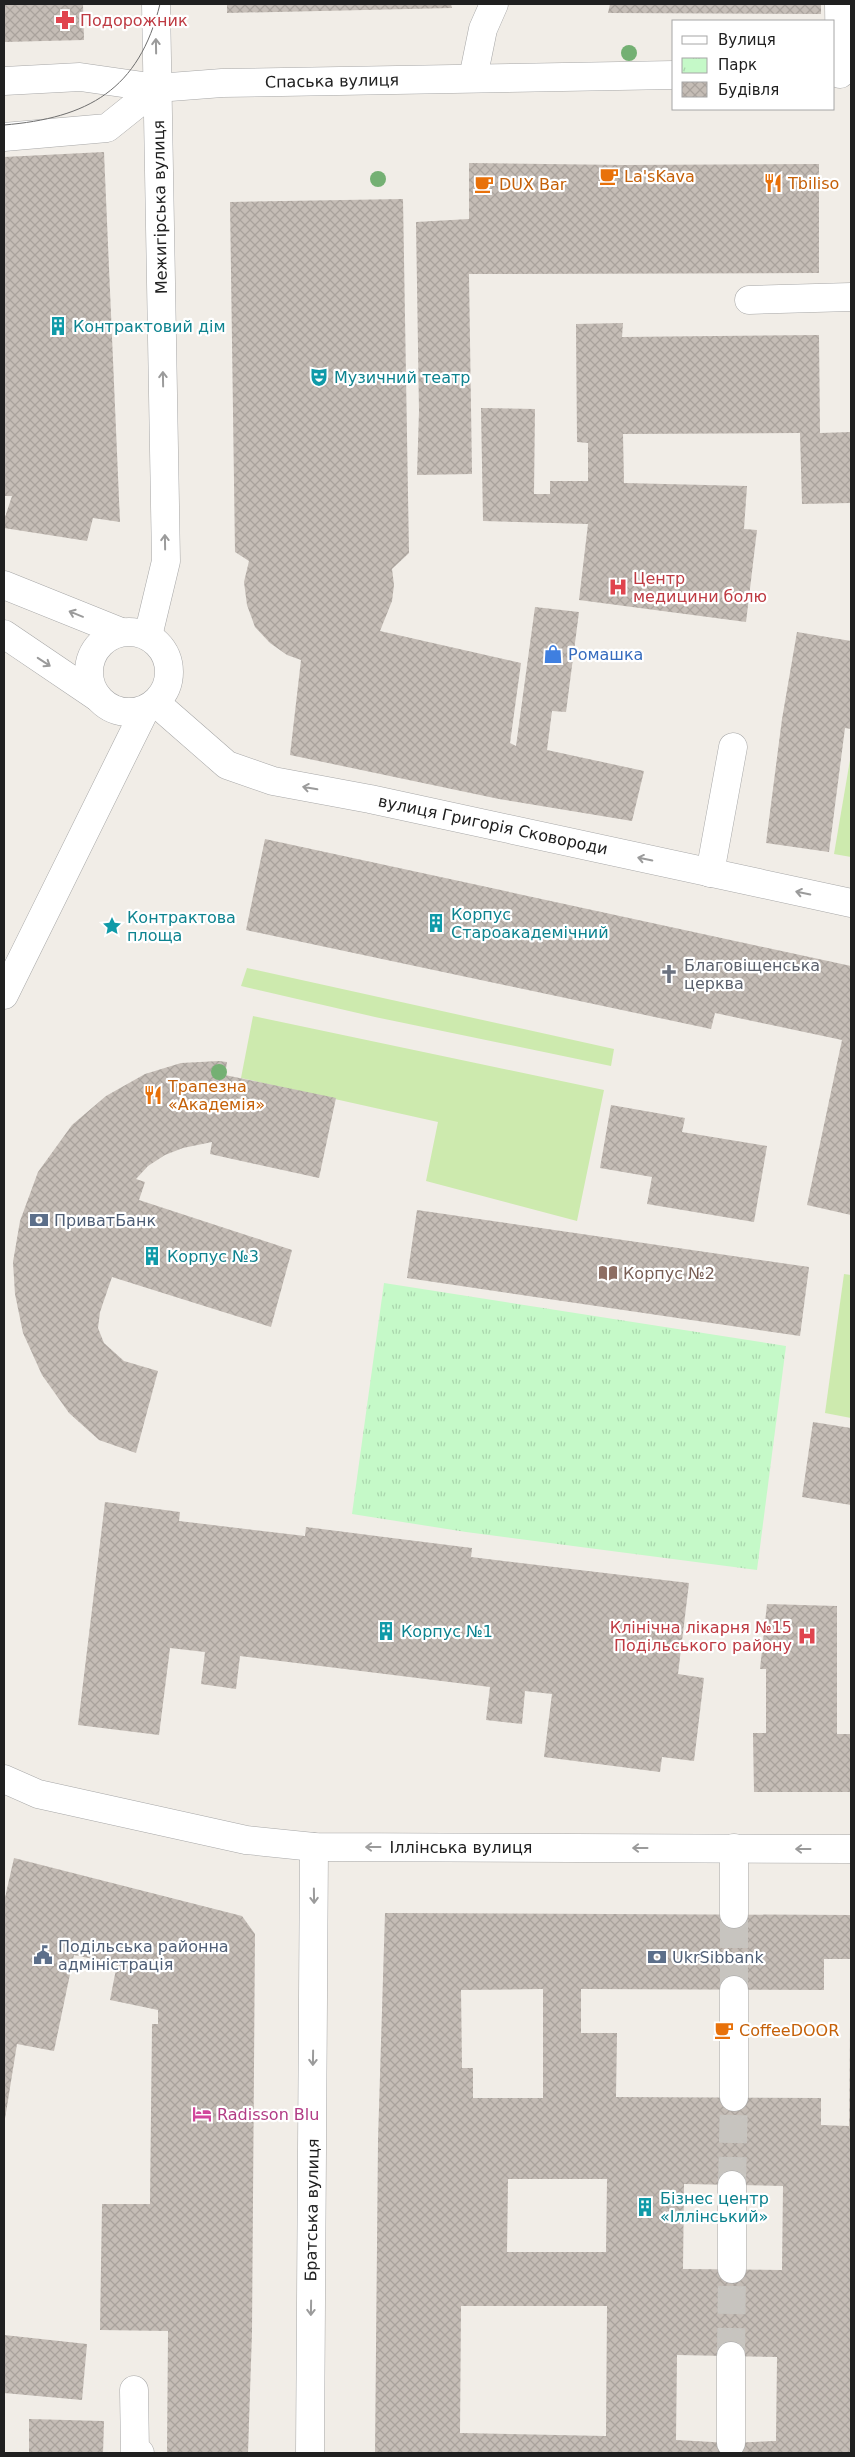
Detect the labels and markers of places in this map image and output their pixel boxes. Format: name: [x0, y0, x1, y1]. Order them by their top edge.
pharmacy icon: Подорожник: [54, 9, 76, 31]
place label: Подорожник: [80, 11, 188, 30]
cafe icon: La'sKava: [598, 165, 620, 187]
place label: La'sKava: [624, 167, 695, 186]
restaurant icon: Tbiliso: [762, 172, 784, 194]
cafe icon: DUX Bar: [473, 173, 495, 195]
place label: Tbiliso: [787, 174, 839, 193]
place label: DUX Bar: [499, 175, 567, 194]
building icon: Контрактовий дім: [47, 315, 69, 337]
place label: Контрактовий дім: [73, 317, 226, 336]
theatre icon: Музичний театр: [308, 366, 330, 388]
place label: Музичний театр: [334, 368, 470, 387]
place label: Центр медицини болю: [633, 569, 767, 606]
hospital icon: Центр медицини болю: [607, 576, 629, 598]
shop icon: Ромашка: [542, 643, 564, 665]
place label: Ромашка: [568, 645, 643, 664]
place label: Корпус Староакадемічний: [451, 905, 609, 942]
place label: Контрактова площа: [127, 908, 236, 945]
building icon: Корпус Староакадемічний: [425, 912, 447, 934]
place icon: Контрактова площа: [101, 915, 123, 937]
place label: Благовіщенська церква: [684, 956, 820, 993]
church icon: Благовіщенська церква: [658, 963, 680, 985]
place label: Трапезна «Академія»: [167, 1077, 265, 1114]
restaurant icon: Трапезна «Академія»: [142, 1084, 164, 1106]
bank icon: ПриватБанк: [28, 1209, 50, 1231]
place label: ПриватБанк: [54, 1211, 156, 1230]
building icon: Корпус №3: [141, 1245, 163, 1267]
place label: Корпус №3: [167, 1247, 259, 1266]
library icon: Корпус №2: [597, 1262, 619, 1284]
place label: Корпус №2: [623, 1264, 715, 1283]
place label: Клінічна лікарня №15 Подільського району: [610, 1618, 792, 1655]
building icon: Корпус №1: [375, 1620, 397, 1642]
place label: Корпус №1: [401, 1622, 493, 1641]
hospital icon: Клінічна лікарня №15 Подільського району: [796, 1625, 818, 1647]
place label: Подільська районна адміністрація: [58, 1937, 229, 1974]
public building icon: Подільська районна адміністрація: [32, 1944, 54, 1966]
bank icon: UkrSibbank: [646, 1946, 668, 1968]
place label: UkrSibbank: [672, 1948, 764, 1967]
cafe icon: CoffeeDOOR: [713, 2019, 735, 2041]
place label: CoffeeDOOR: [739, 2021, 839, 2040]
hotel icon: Radisson Blu: [191, 2103, 213, 2125]
place label: Radisson Blu: [217, 2105, 319, 2124]
place label: Бізнес центр «Іллінський»: [660, 2189, 769, 2226]
building icon: Бізнес центр «Іллінський»: [634, 2196, 656, 2218]

